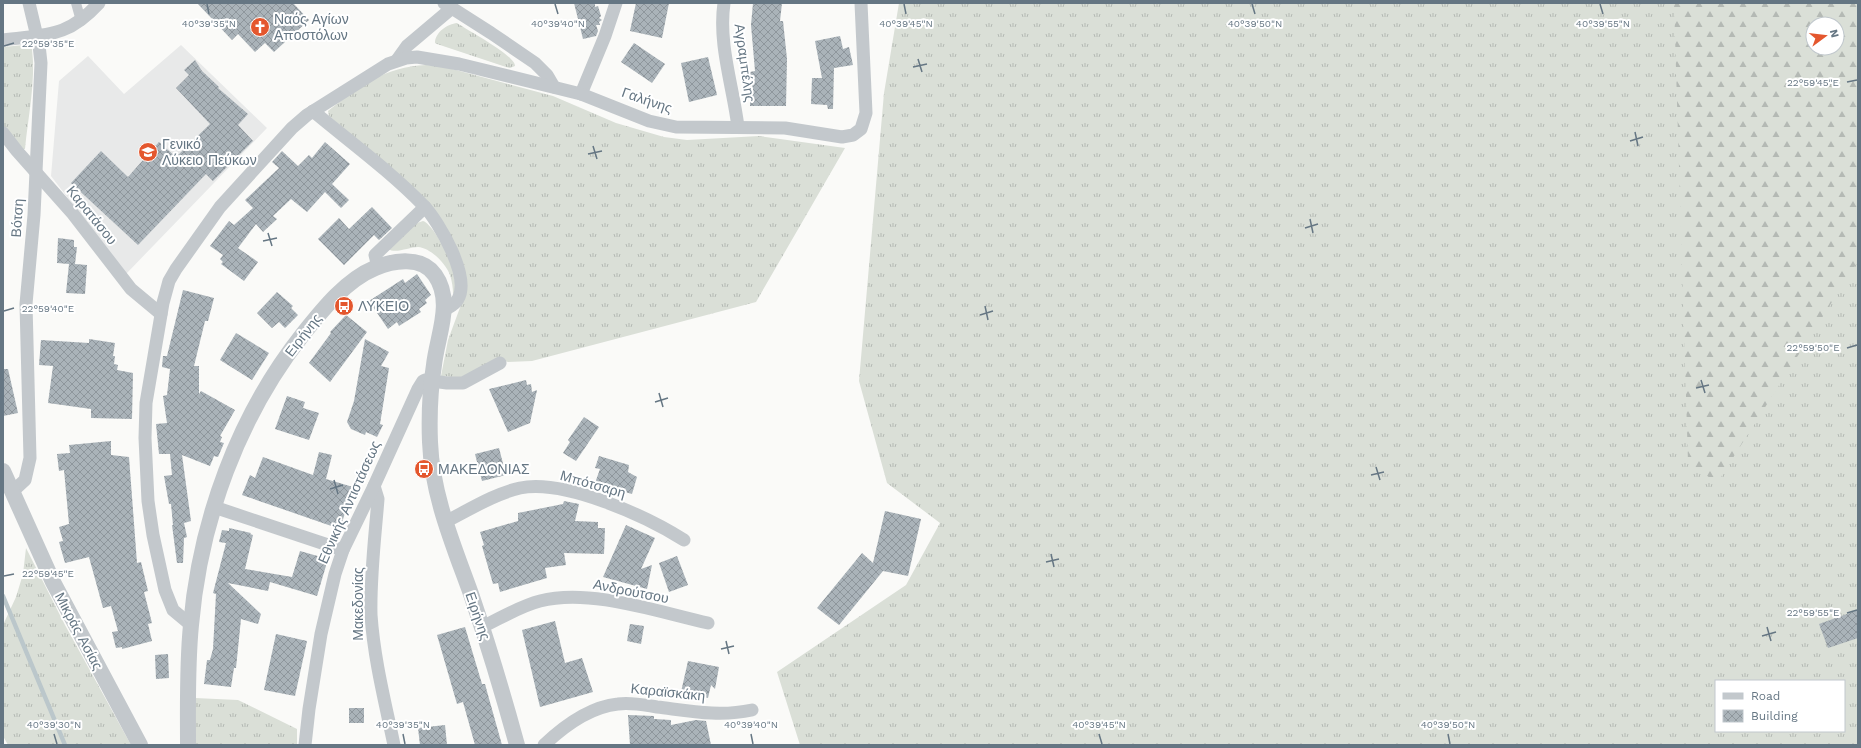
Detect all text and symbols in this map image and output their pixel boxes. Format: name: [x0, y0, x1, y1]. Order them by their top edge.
place label: Ναός Αγίων Αποστόλων: [274, 11, 349, 43]
church icon: Ναός Αγίων Αποστόλων: [249, 16, 271, 38]
north arrow: [1805, 16, 1845, 56]
text: 40°39'35"N: [182, 18, 236, 29]
text: 40°39'40"N: [531, 18, 585, 29]
text: 40°39'45"N: [879, 18, 933, 29]
text: 40°39'50"N: [1228, 18, 1282, 29]
text: 40°39'55"N: [1576, 18, 1630, 29]
street label: Αγραμπέλης: [732, 23, 758, 103]
text: N: [1827, 28, 1842, 39]
text: 22°59'35"E: [22, 38, 74, 49]
text: 22°59'45"E: [1787, 77, 1839, 88]
street label: Γαλήνης: [620, 84, 674, 116]
place label: Γενικό Λύκειο Πεύκων: [162, 136, 257, 168]
school or university icon: Γενικό Λύκειο Πεύκων: [137, 141, 159, 163]
street label: Καρατάσου: [63, 182, 121, 248]
street label: Βότση: [8, 198, 26, 238]
bus stop icon: ΛΥΚΕΙΟ: [333, 295, 355, 317]
place label: ΛΥΚΕΙΟ: [358, 298, 409, 314]
text: 22°59'40"E: [22, 303, 74, 314]
street label: Ειρήνης: [281, 310, 325, 360]
text: 22°59'50"E: [1786, 342, 1840, 353]
street label: Εθνικής Αντιστάσεως: [315, 438, 383, 566]
bus stop icon: ΜΑΚΕΔΟΝΙΑΣ: [413, 458, 435, 480]
place label: ΜΑΚΕΔΟΝΙΑΣ: [438, 461, 530, 477]
street label: Μπότσαρη: [558, 467, 628, 501]
street label: Μακεδονίας: [350, 567, 366, 641]
text: 22°59'45"E: [22, 568, 74, 579]
street label: Ανδρούτσου: [592, 576, 670, 606]
street label: Μικράς Ασίας: [52, 590, 106, 673]
street label: Ειρήνης: [462, 590, 494, 642]
text: 22°59'55"E: [1787, 607, 1839, 618]
street label: Καραϊσκάκη: [630, 680, 706, 704]
legend: [1715, 680, 1845, 732]
text: Road: [1751, 689, 1780, 703]
text: Building: [1751, 709, 1798, 723]
text: 40°39'30"N: [27, 719, 81, 730]
text: 40°39'35"N: [376, 719, 430, 730]
text: 40°39'40"N: [724, 719, 778, 730]
text: 40°39'45"N: [1072, 719, 1126, 730]
text: 40°39'50"N: [1421, 719, 1475, 730]

